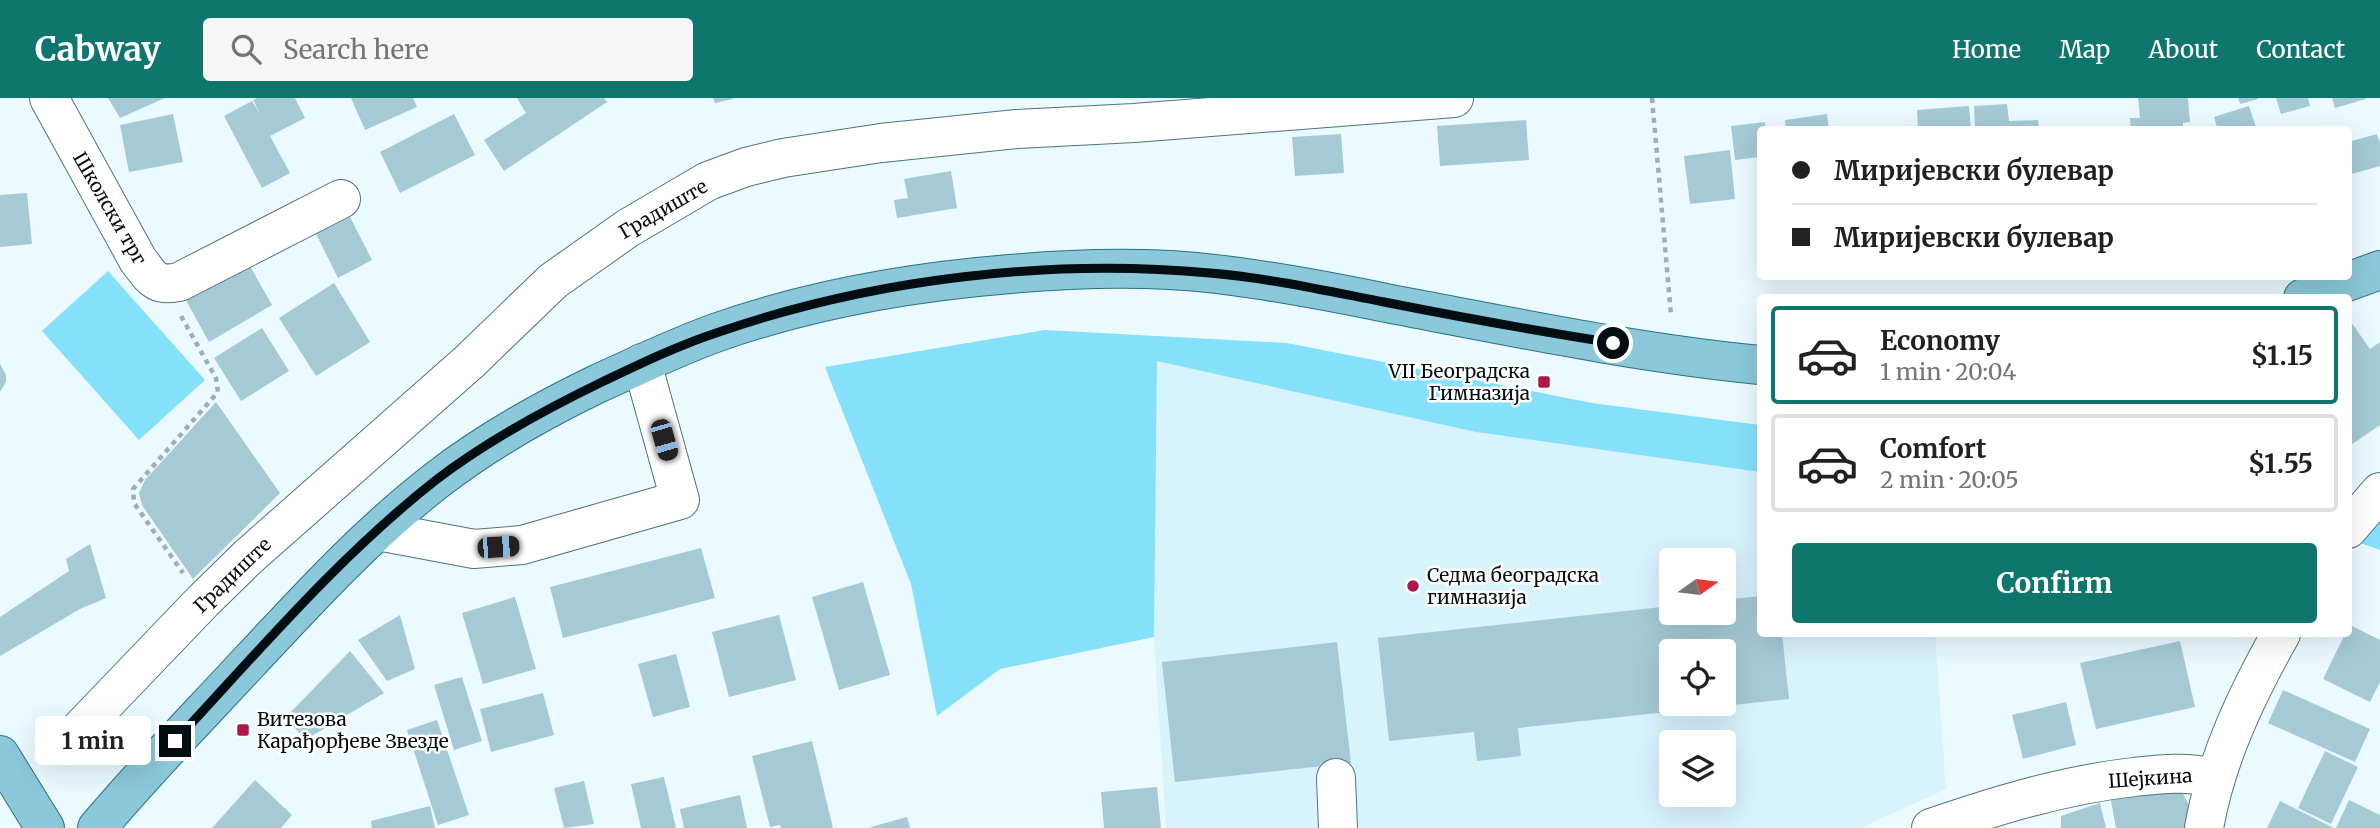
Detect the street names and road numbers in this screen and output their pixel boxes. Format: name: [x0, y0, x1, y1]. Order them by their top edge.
street label: Школски трг: [68, 147, 152, 269]
street label: Градиште: [614, 174, 712, 244]
street label: Градиште: [188, 532, 276, 618]
street label: Шејкина: [2107, 763, 2193, 793]

